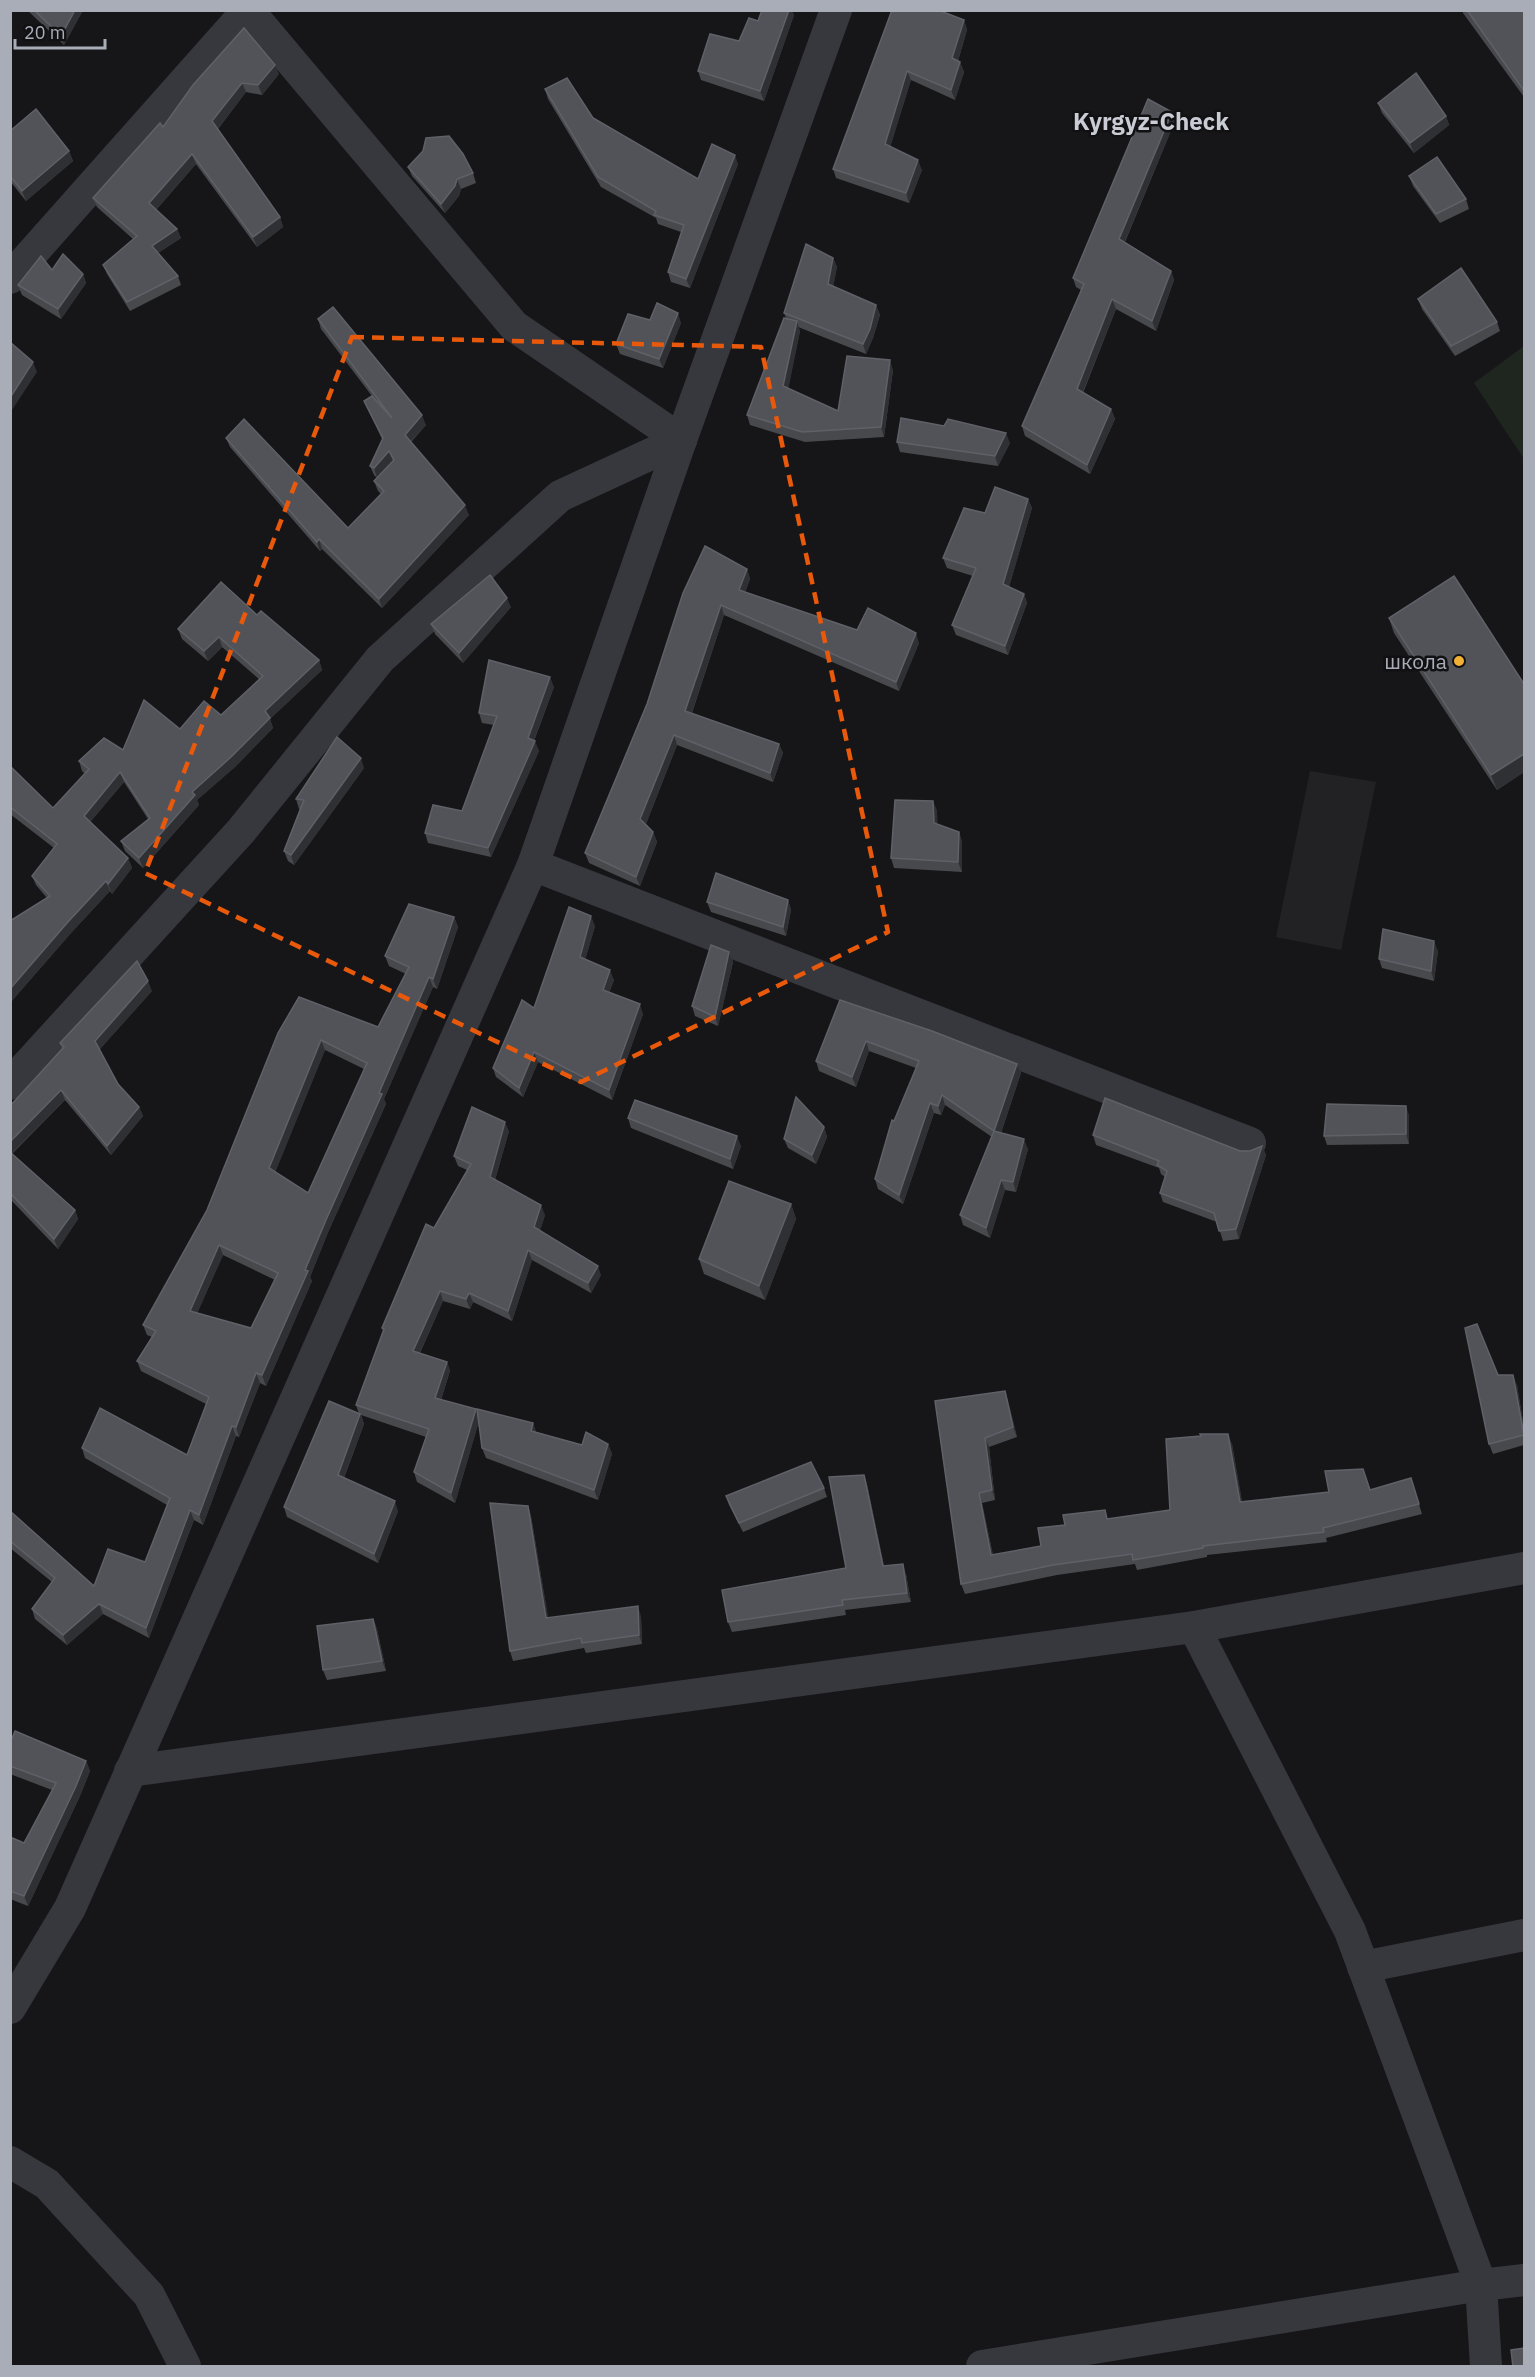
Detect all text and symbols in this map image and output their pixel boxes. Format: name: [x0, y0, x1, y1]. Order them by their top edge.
scale bar: [15, 12, 105, 50]
text: 20 m: [24, 21, 66, 44]
district label: Kyrgyz-Check: [1073, 105, 1229, 137]
place label: школа: [1384, 647, 1447, 675]
marker: школа: [1452, 654, 1466, 668]

